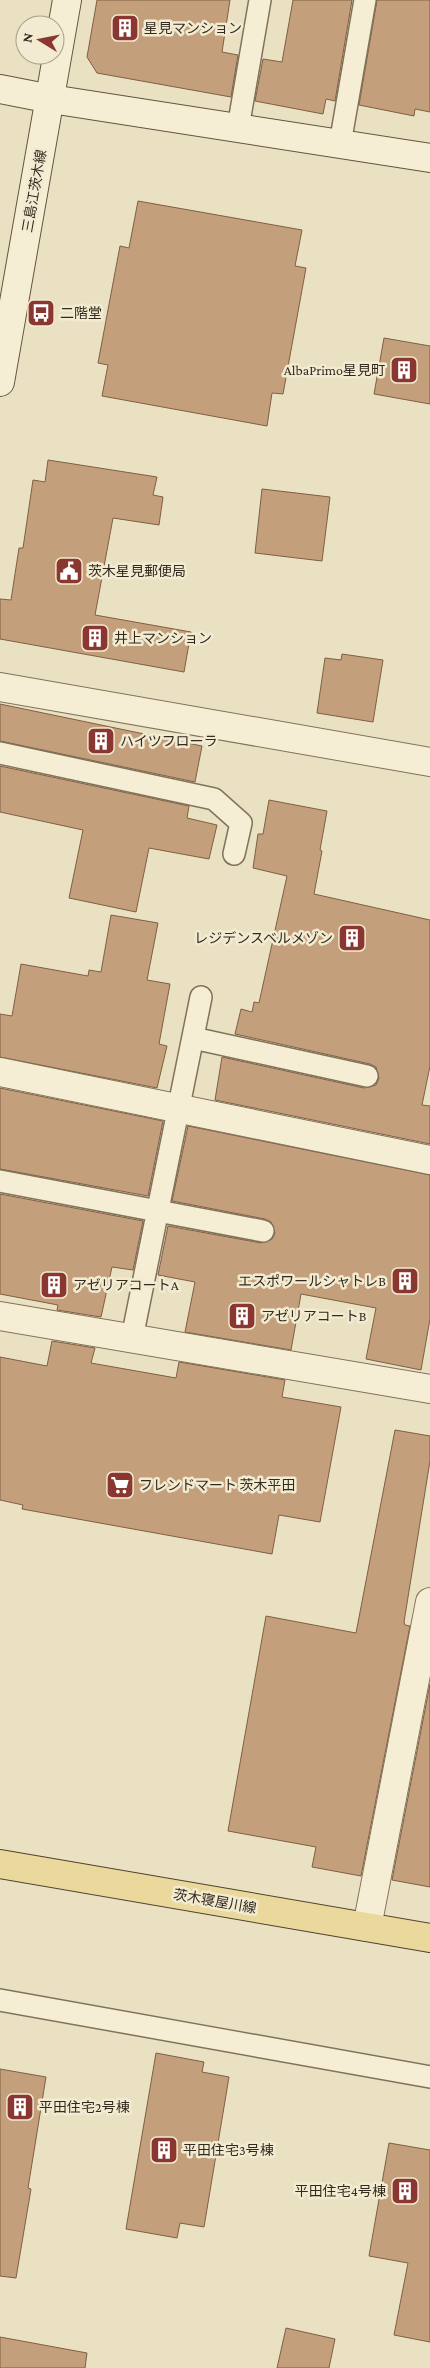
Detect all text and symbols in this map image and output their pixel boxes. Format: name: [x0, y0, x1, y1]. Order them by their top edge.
building icon: 星見マンション: [110, 13, 140, 43]
north arrow: [15, 15, 65, 65]
place label: 星見マンション: [144, 20, 242, 36]
text: N: [18, 31, 36, 44]
street label: 三島江茨木線: [19, 148, 49, 234]
bus stop icon: 二階堂: [26, 298, 56, 328]
place label: 二階堂: [60, 305, 102, 321]
building icon: AlbaPrimo星見町: [389, 355, 419, 385]
place label: AlbaPrimo星見町: [284, 362, 385, 378]
public building icon: 茨木星見郵便局: [54, 556, 84, 586]
place label: 茨木星見郵便局: [88, 563, 186, 579]
building icon: 井上マンション: [80, 623, 110, 653]
place label: 井上マンション: [114, 630, 212, 646]
building icon: ハイツフローラ: [86, 726, 116, 756]
place label: ハイツフローラ: [120, 733, 218, 749]
building icon: レジデンスベルメゾン: [337, 923, 367, 953]
place label: レジデンスベルメゾン: [194, 930, 333, 946]
building icon: エスポワールシャトレB: [390, 1266, 420, 1296]
building icon: アゼリアコートA: [39, 1270, 69, 1300]
place label: エスポワールシャトレB: [238, 1273, 386, 1289]
place label: アゼリアコートA: [73, 1277, 179, 1293]
building icon: アゼリアコートB: [227, 1301, 257, 1331]
place label: アゼリアコートB: [261, 1308, 367, 1324]
supermarket icon: フレンドマート 茨木平田: [105, 1470, 135, 1500]
place label: フレンドマート 茨木平田: [139, 1477, 296, 1493]
street label: 茨木寝屋川線: [172, 1886, 258, 1916]
building icon: 平田住宅2号棟: [5, 2092, 35, 2122]
place label: 平田住宅2号棟: [39, 2099, 130, 2115]
building icon: 平田住宅3号棟: [149, 2135, 179, 2165]
place label: 平田住宅3号棟: [183, 2142, 274, 2158]
building icon: 平田住宅4号棟: [390, 2176, 420, 2206]
place label: 平田住宅4号棟: [295, 2183, 386, 2199]

